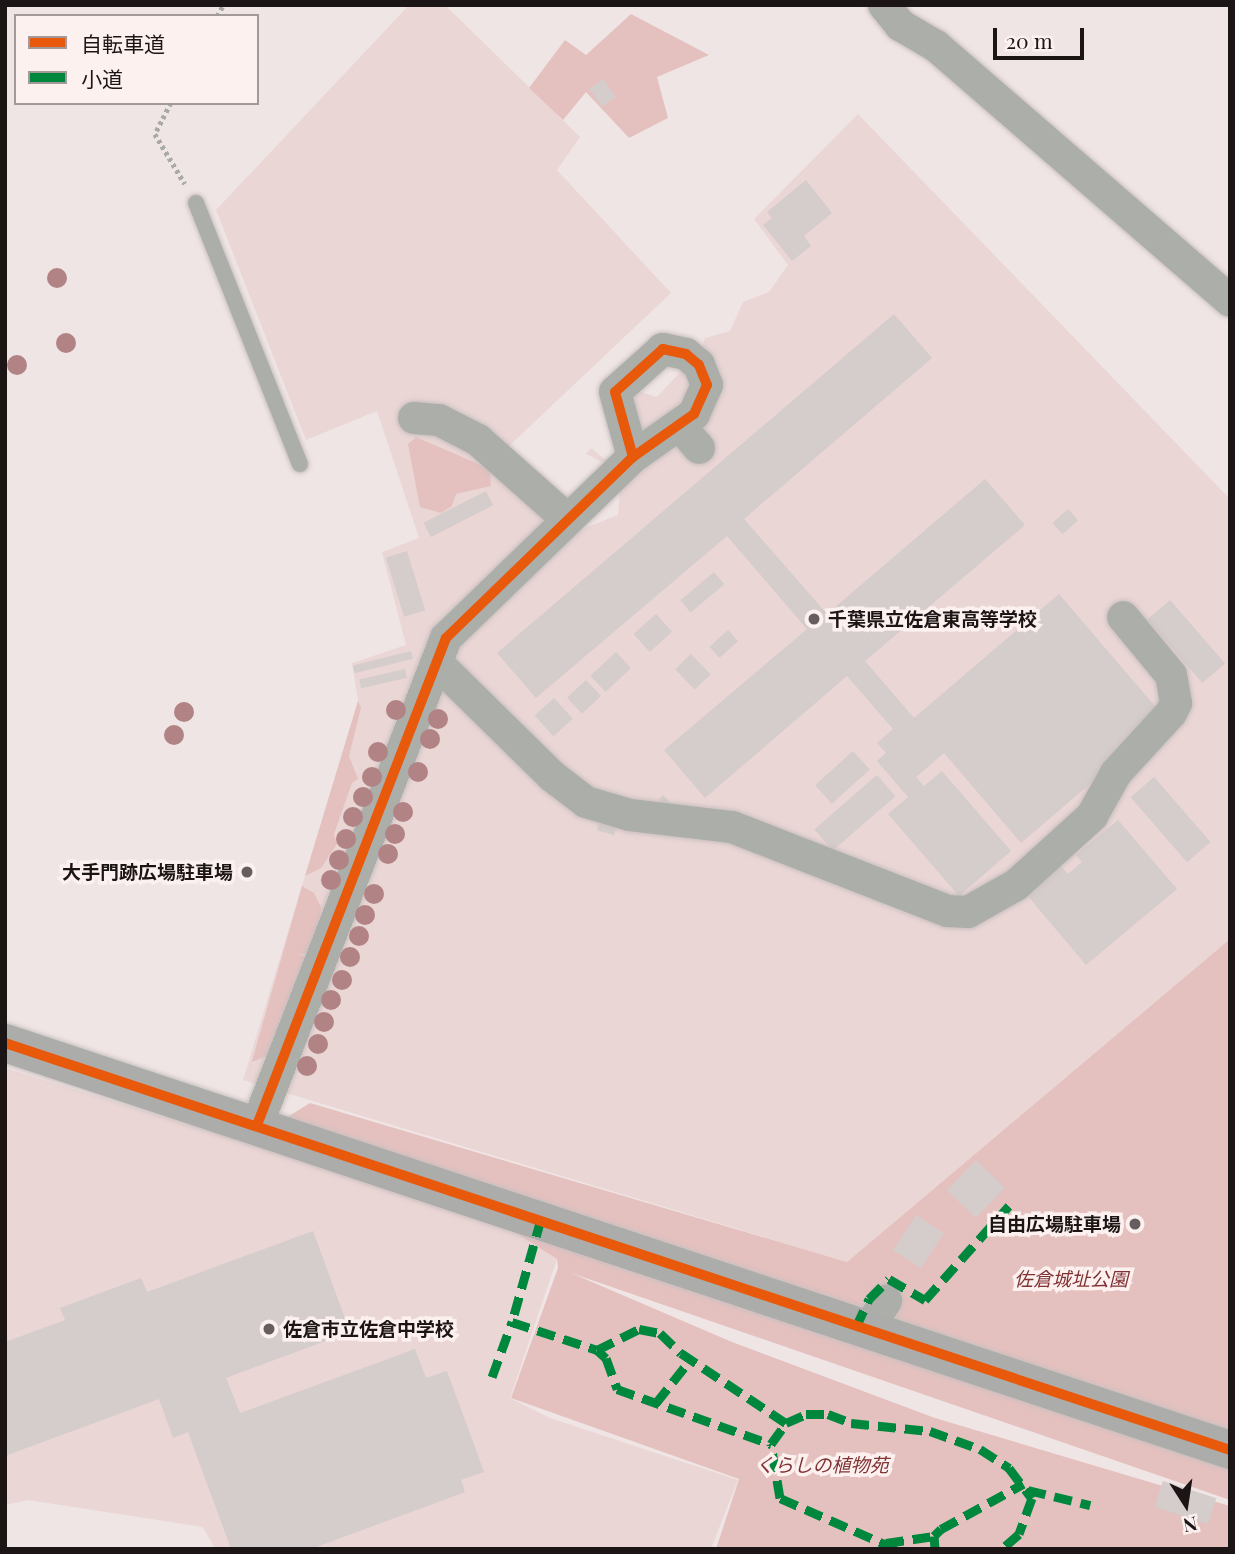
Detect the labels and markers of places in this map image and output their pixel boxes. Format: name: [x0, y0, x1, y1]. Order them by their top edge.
place label: 千葉県立佐倉東高等学校: [828, 608, 1037, 630]
marker: 千葉県立佐倉東高等学校: [806, 611, 822, 627]
place label: 大手門跡広場駐車場: [62, 861, 233, 883]
marker: 大手門跡広場駐車場: [239, 864, 255, 880]
place label: 自由広場駐車場: [988, 1213, 1121, 1235]
marker: 自由広場駐車場: [1127, 1216, 1143, 1232]
place label: 佐倉市立佐倉中学校: [283, 1318, 454, 1340]
marker: 佐倉市立佐倉中学校: [261, 1321, 277, 1337]

